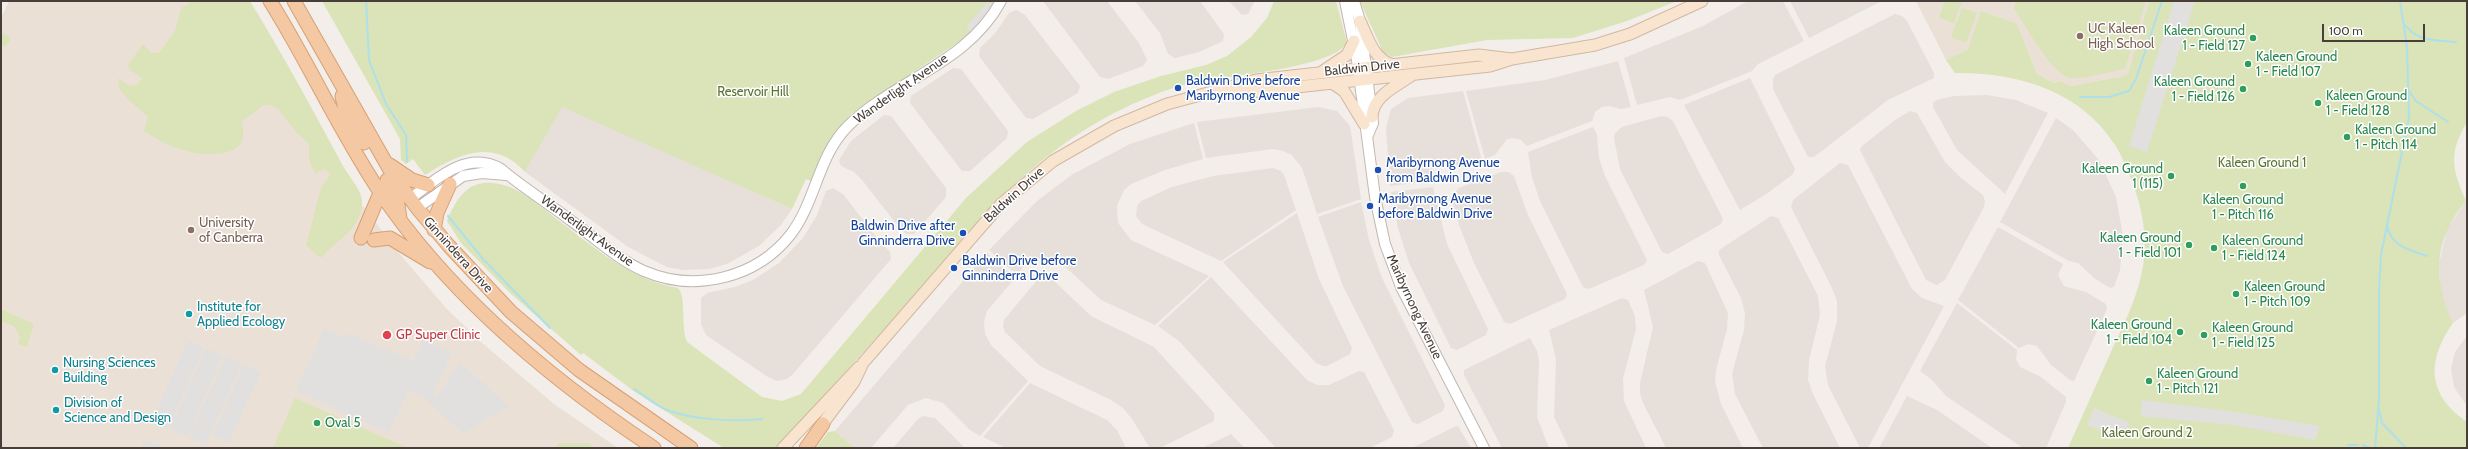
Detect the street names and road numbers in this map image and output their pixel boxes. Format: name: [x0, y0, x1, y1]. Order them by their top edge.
street label: Wanderlight Avenue: [851, 51, 951, 127]
street label: Baldwin Drive: [1324, 56, 1400, 80]
street label: Baldwin Drive: [981, 164, 1047, 226]
street label: Wanderlight Avenue: [538, 192, 636, 270]
street label: Ginninderra Drive: [420, 214, 496, 296]
street label: Maribyrnong Avenue: [1383, 252, 1445, 362]

